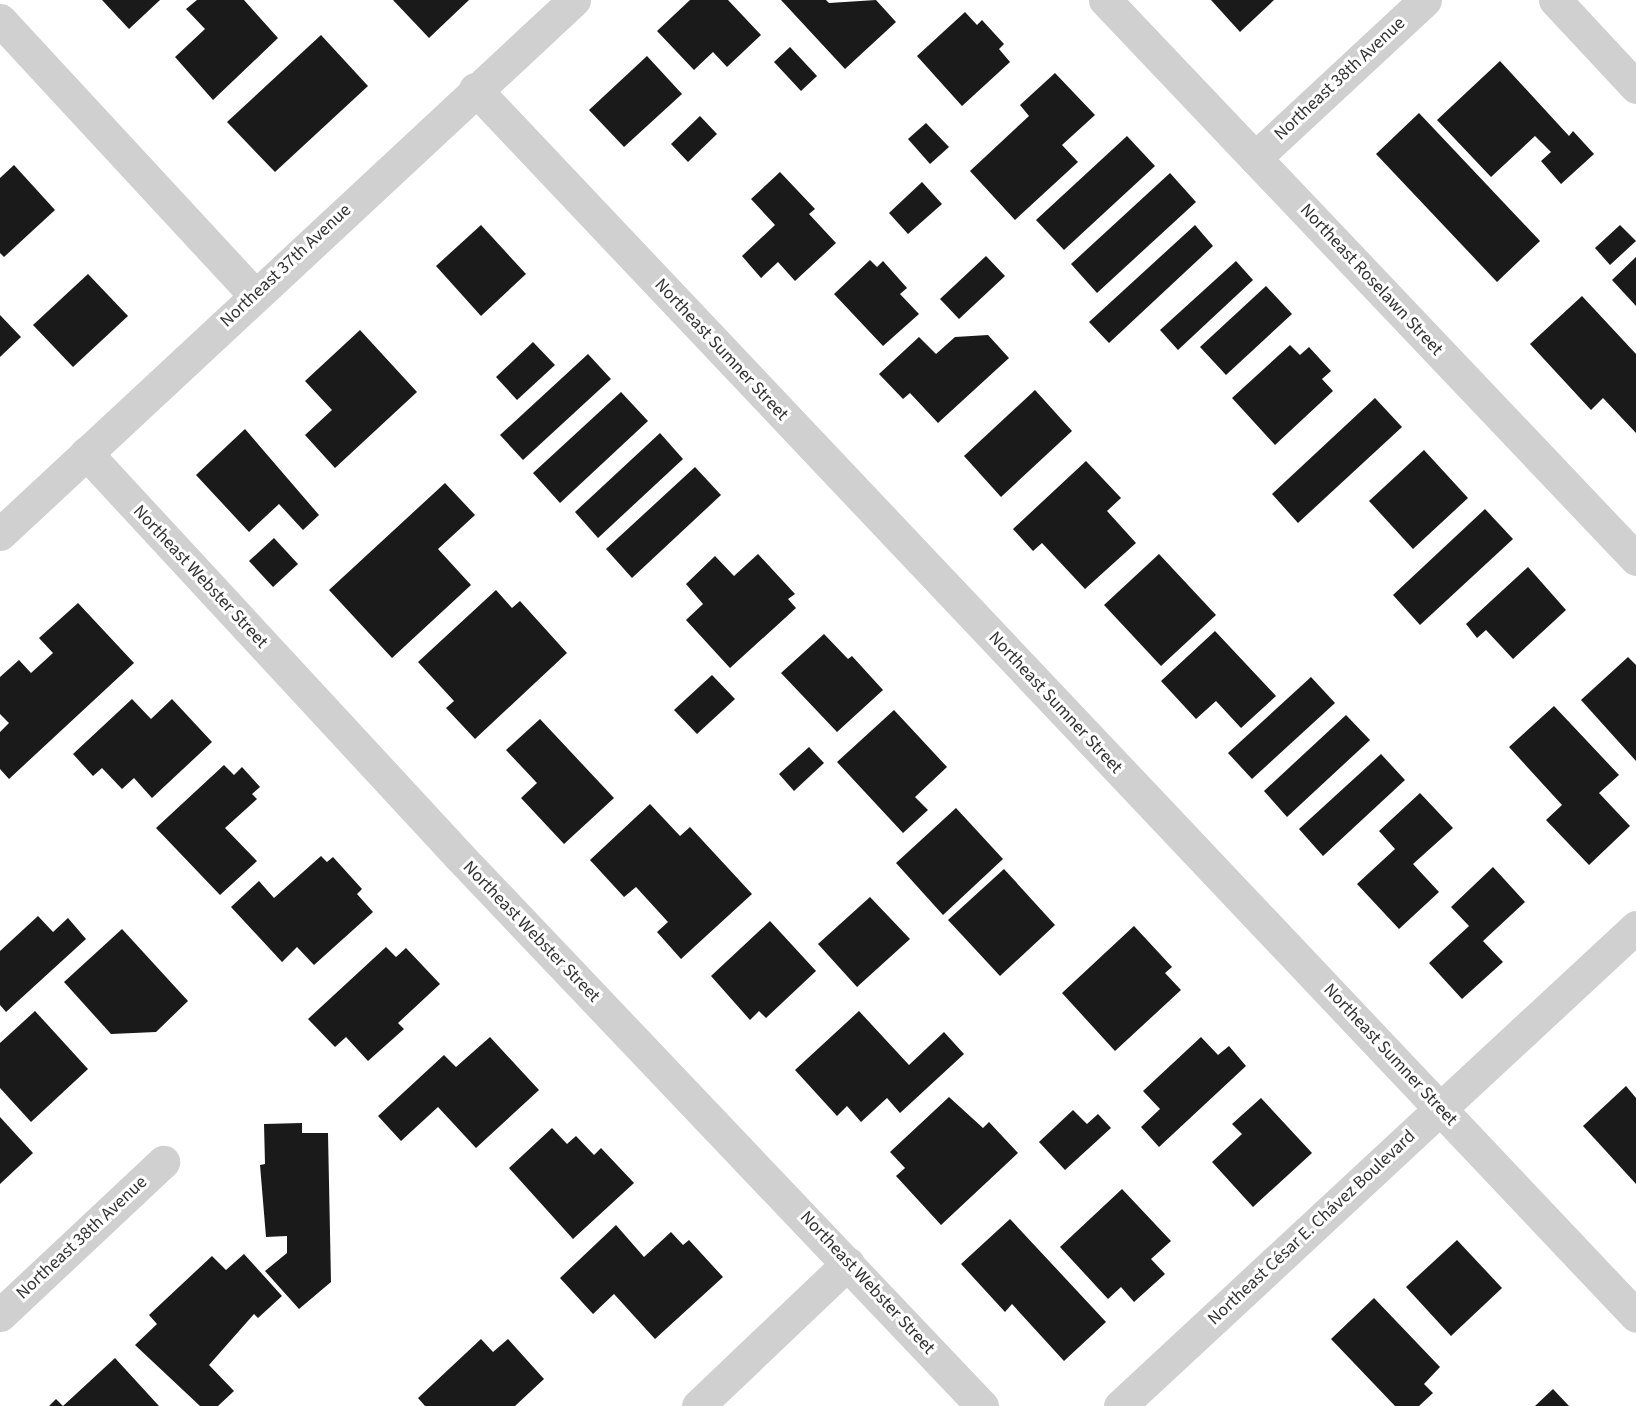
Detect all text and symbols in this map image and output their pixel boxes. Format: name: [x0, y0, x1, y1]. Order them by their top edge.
street label: Northeast 38th Avenue: [1270, 13, 1410, 145]
street label: Northeast 37th Avenue: [216, 200, 356, 332]
street label: Northeast Roselawn Street: [1295, 200, 1447, 360]
street label: Northeast Sumner Street: [650, 275, 792, 425]
street label: Northeast Webster Street: [128, 501, 272, 653]
street label: Northeast Sumner Street: [984, 628, 1126, 778]
street label: Northeast Webster Street: [458, 857, 604, 1007]
street label: Northeast Sumner Street: [1319, 980, 1461, 1130]
street label: Northeast César E. Chávez Boulevard: [1204, 1126, 1420, 1330]
street label: Northeast 38th Avenue: [12, 1172, 152, 1304]
street label: Northeast Webster Street: [795, 1207, 939, 1359]

